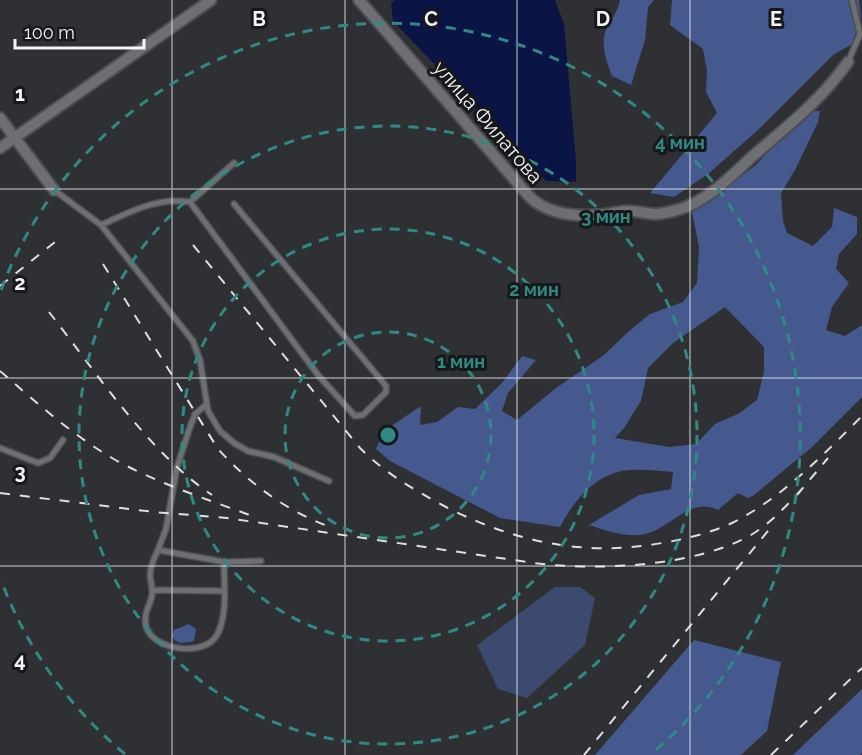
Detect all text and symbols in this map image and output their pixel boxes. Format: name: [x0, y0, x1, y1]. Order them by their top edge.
text: B: [252, 7, 266, 31]
text: C: [424, 7, 438, 31]
text: D: [596, 7, 610, 31]
text: E: [770, 7, 782, 31]
scale bar: [15, 12, 144, 50]
text: 100 m: [24, 22, 75, 43]
street label: улица Филатова: [428, 56, 548, 188]
text: 1: [15, 82, 25, 106]
text: 4 мин: [655, 132, 705, 153]
text: 3 мин: [581, 206, 631, 227]
text: 2: [14, 271, 26, 295]
text: 2 мин: [509, 279, 559, 300]
text: 1 мин: [437, 351, 485, 372]
centre of rings: [378, 425, 398, 445]
text: 3: [14, 460, 26, 484]
text: 4: [14, 648, 26, 672]

